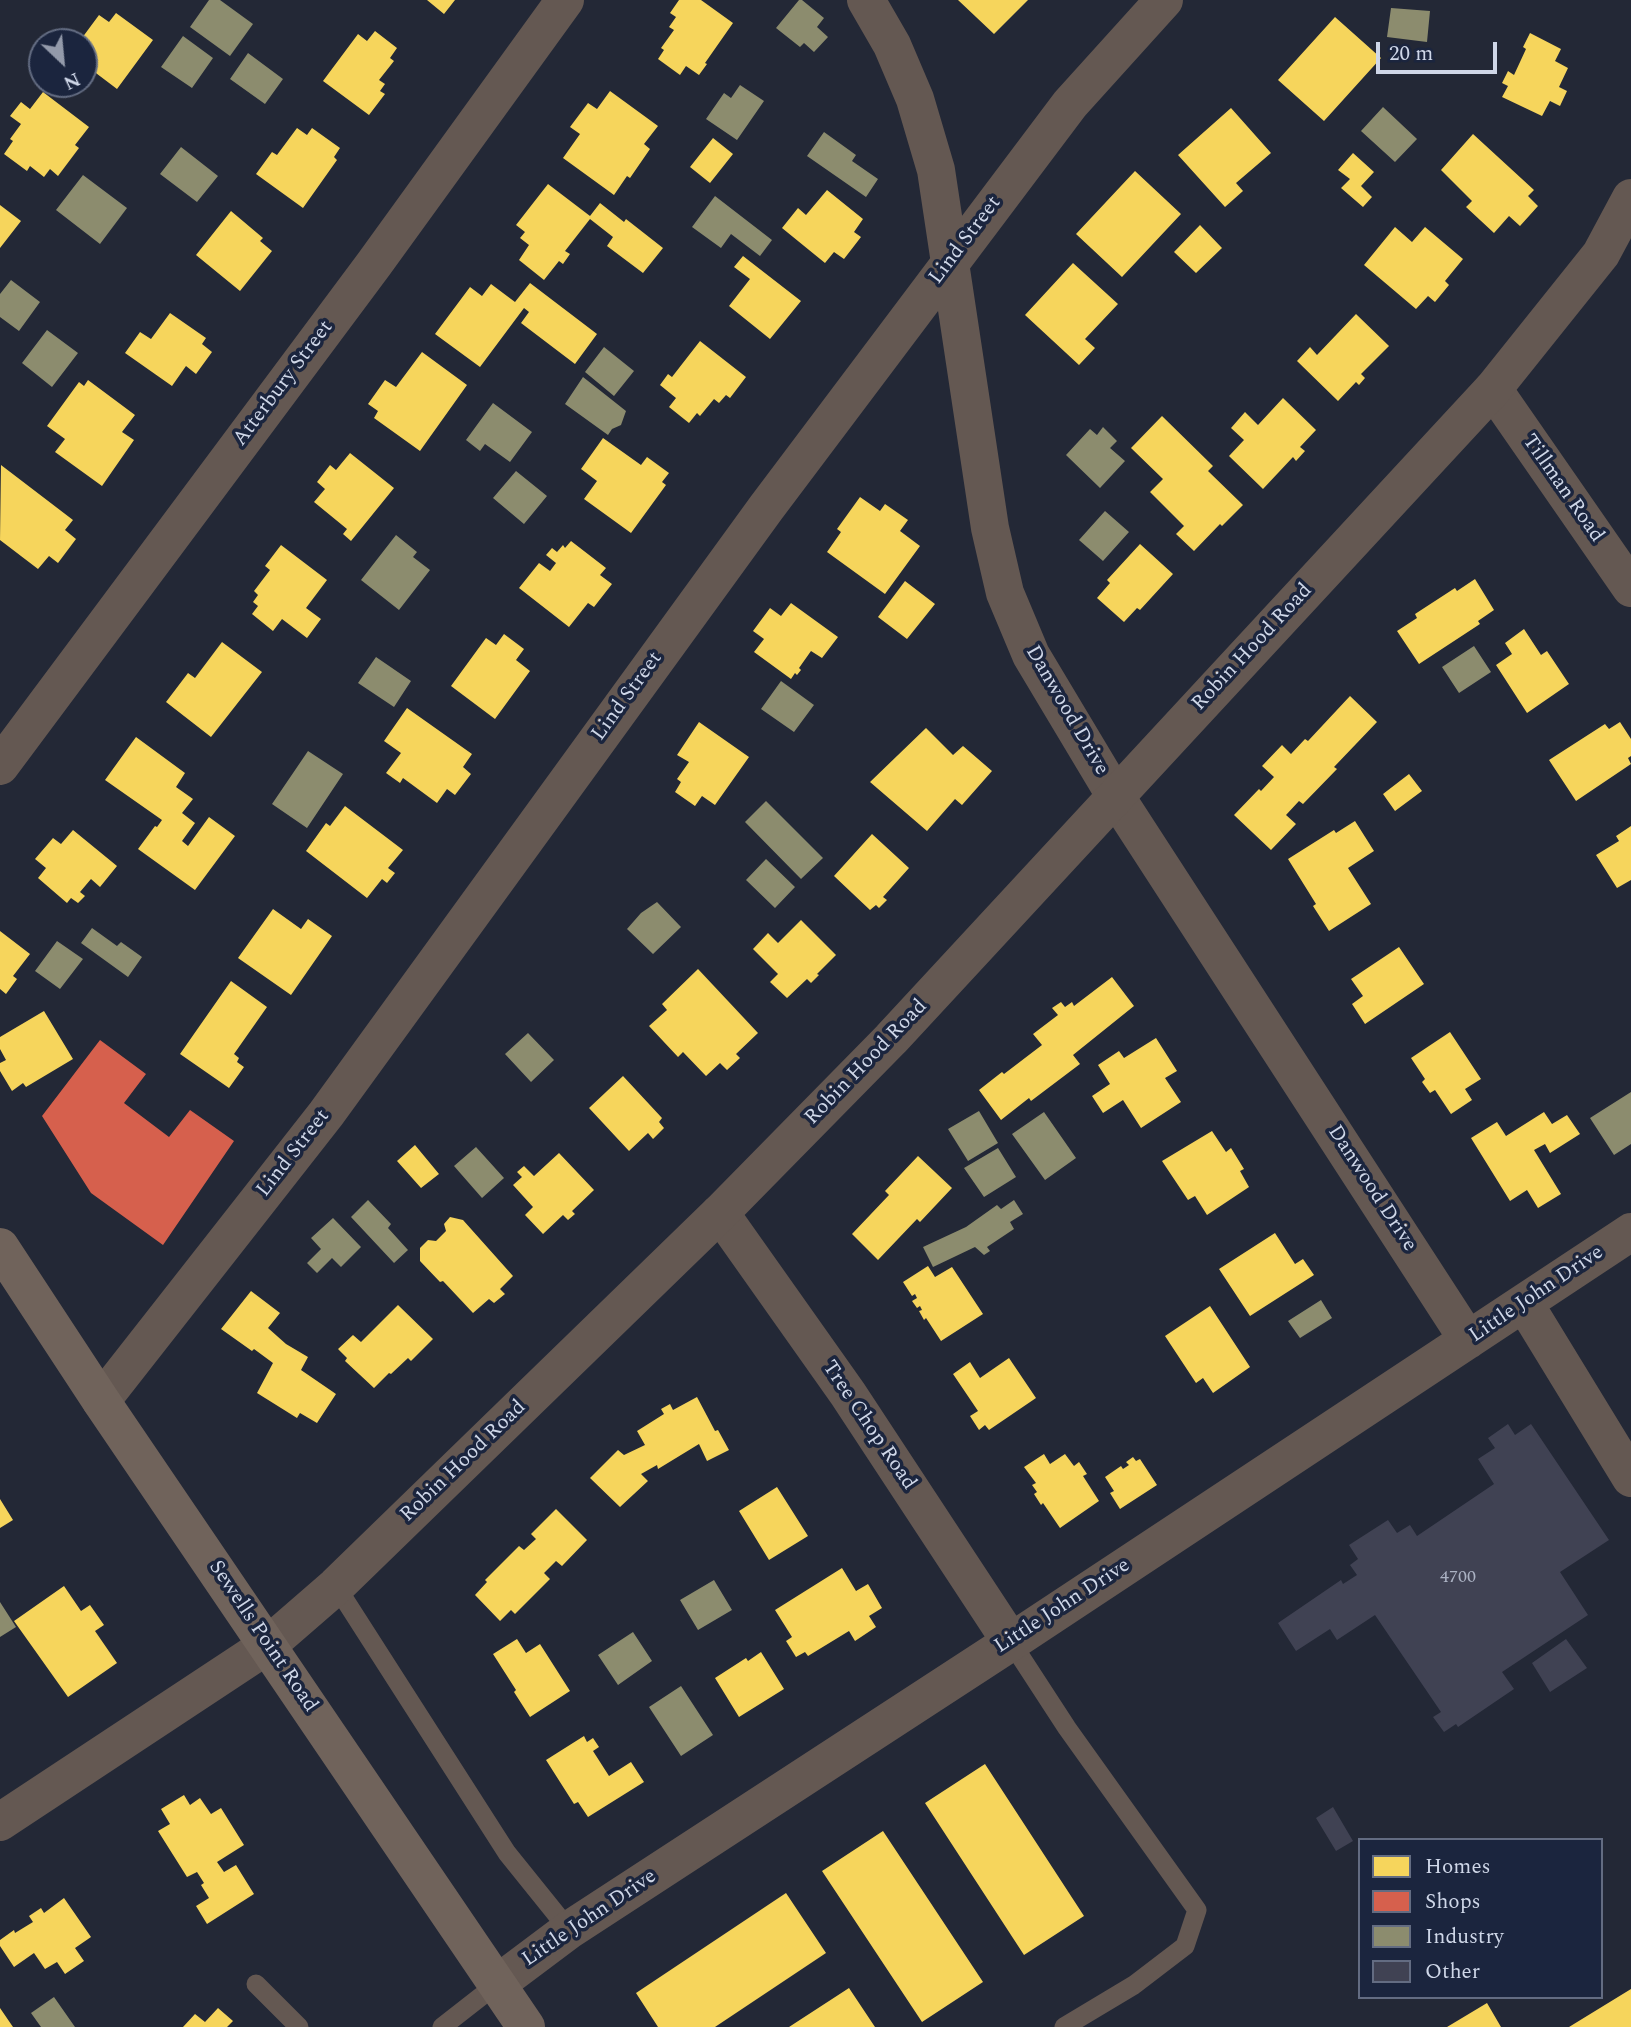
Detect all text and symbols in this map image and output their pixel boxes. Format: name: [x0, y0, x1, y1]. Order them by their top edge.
north arrow: [28, 28, 98, 98]
scale bar: [1379, 28, 1500, 72]
text: 20 m: [1389, 38, 1433, 70]
text: N: [58, 64, 85, 97]
street label: Lind Street: [925, 192, 1007, 290]
street label: Atterbury Street: [229, 316, 339, 452]
street label: Tillman Road: [1516, 430, 1608, 548]
street label: Robin Hood Road: [1187, 579, 1319, 717]
street label: Danwood Drive: [1019, 642, 1113, 780]
street label: Lind Street: [587, 647, 669, 747]
street label: Robin Hood Road: [801, 995, 933, 1131]
street label: Lind Street: [252, 1105, 336, 1203]
street label: Danwood Drive: [1321, 1121, 1421, 1257]
street label: Little John Drive: [1465, 1241, 1609, 1349]
street label: Tree Chop Road: [815, 1356, 921, 1496]
street label: Robin Hood Road: [396, 1396, 532, 1528]
street label: Little John Drive: [990, 1554, 1136, 1660]
street label: Sewells Point Road: [202, 1556, 322, 1718]
house number: 4700: [1440, 1567, 1476, 1589]
legend: [1358, 1838, 1603, 1999]
text: Homes: [1425, 1851, 1491, 1883]
street label: Little John Drive: [518, 1865, 662, 1973]
text: Shops: [1425, 1886, 1481, 1918]
text: Industry: [1425, 1921, 1504, 1953]
text: Other: [1425, 1956, 1480, 1988]

